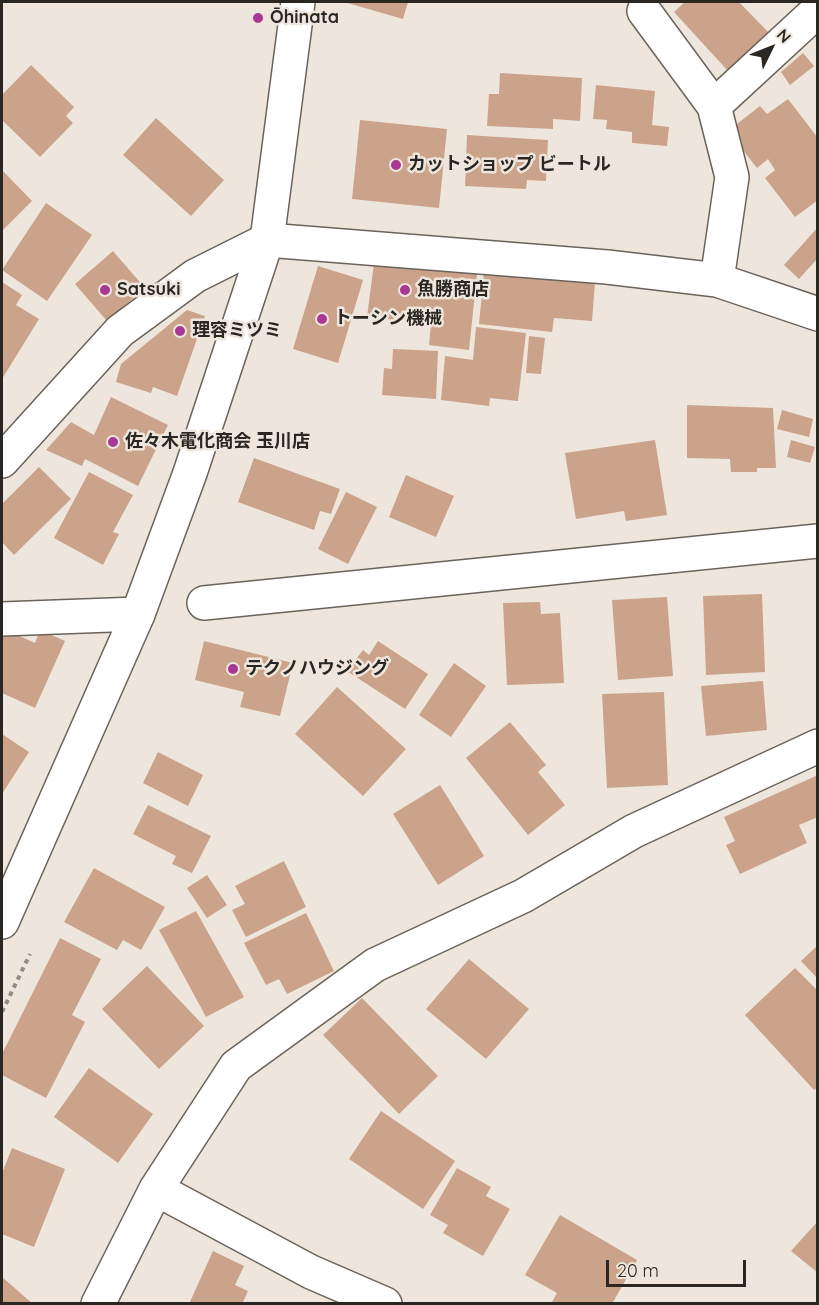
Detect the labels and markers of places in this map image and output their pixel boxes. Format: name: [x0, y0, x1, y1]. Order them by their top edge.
place label: Ōhinata: [270, 7, 339, 29]
marker: Ōhinata: [251, 11, 265, 25]
place label: カットショップ ビートル: [408, 154, 611, 176]
marker: カットショップ ビートル: [389, 158, 403, 172]
place label: Satsuki: [117, 279, 181, 301]
place label: 魚勝商店: [417, 279, 489, 301]
marker: Satsuki: [98, 283, 112, 297]
marker: 魚勝商店: [398, 283, 412, 297]
place label: トーシン機械: [334, 308, 442, 330]
marker: トーシン機械: [315, 312, 329, 326]
place label: 理容ミツミ: [192, 320, 282, 342]
marker: 理容ミツミ: [173, 324, 187, 338]
place label: 佐々木電化商会 玉川店: [125, 431, 310, 453]
marker: 佐々木電化商会 玉川店: [106, 435, 120, 449]
place label: テクノハウジング: [245, 658, 389, 680]
marker: テクノハウジング: [226, 662, 240, 676]

